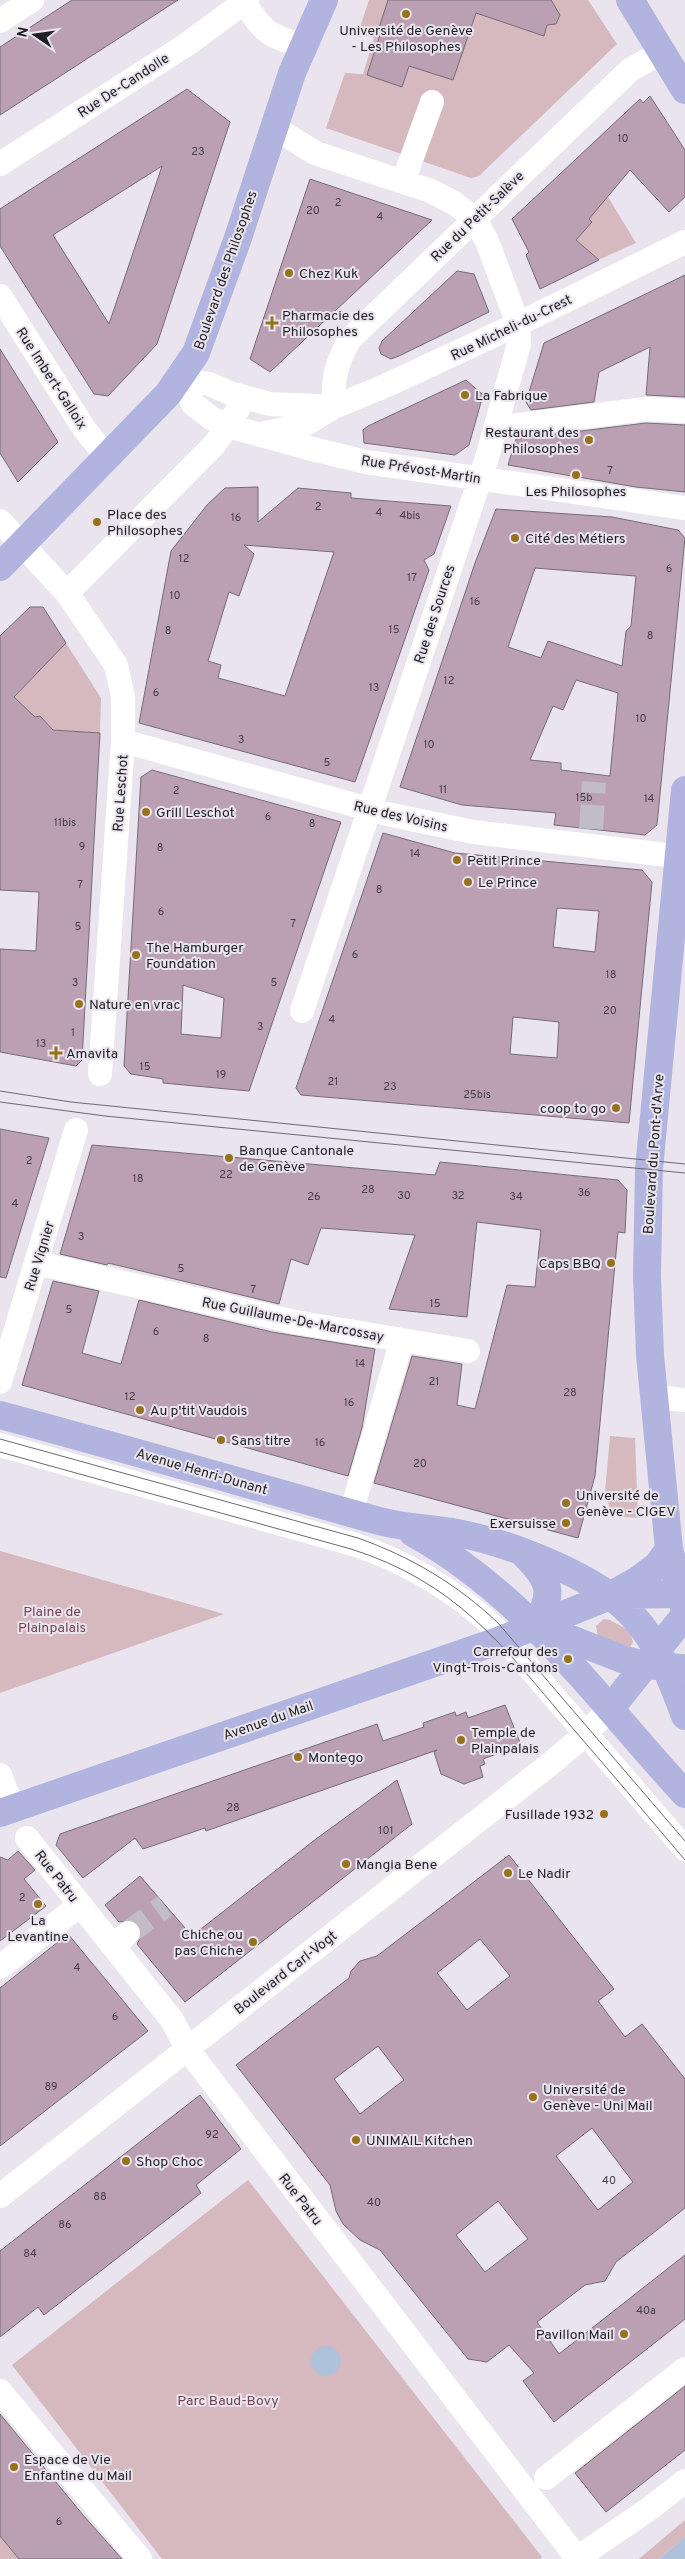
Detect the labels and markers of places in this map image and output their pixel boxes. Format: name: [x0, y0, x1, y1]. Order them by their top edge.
marker: Université de Genève - Les Philosophes: [400, 8, 412, 20]
place label: Université de Genève - Les Philosophes: [339, 23, 473, 56]
place label: Chez Kuk: [299, 266, 358, 283]
marker: Chez Kuk: [283, 267, 295, 279]
place label: Pharmacie des Philosophes: [282, 308, 374, 341]
marker: Pharmacie des Philosophes: [266, 317, 278, 329]
place label: La Fabrique: [475, 388, 548, 405]
marker: La Fabrique: [459, 389, 471, 401]
place label: Restaurant des Philosophes: [485, 425, 579, 458]
marker: Restaurant des Philosophes: [583, 434, 595, 446]
marker: Les Philosophes: [570, 469, 582, 481]
place label: Les Philosophes: [526, 484, 626, 501]
place label: Place des Philosophes: [107, 507, 183, 540]
marker: Place des Philosophes: [91, 516, 103, 528]
place label: Cité des Métiers: [525, 531, 626, 548]
marker: Cité des Métiers: [509, 532, 521, 544]
place label: Grill Leschot: [156, 805, 235, 822]
marker: Grill Leschot: [140, 806, 152, 818]
place label: Petit Prince: [467, 853, 541, 870]
marker: Petit Prince: [451, 854, 463, 866]
place label: Le Prince: [478, 875, 537, 892]
marker: Le Prince: [462, 876, 474, 888]
place label: The Hamburger Foundation: [146, 940, 244, 973]
marker: The Hamburger Foundation: [130, 949, 142, 961]
place label: Nature en vrac: [89, 997, 180, 1014]
marker: Nature en vrac: [73, 998, 85, 1010]
place label: Amavita: [66, 1046, 118, 1063]
marker: Amavita: [50, 1047, 62, 1059]
place label: coop to go: [540, 1101, 606, 1118]
marker: coop to go: [610, 1102, 622, 1114]
place label: Banque Cantonale de Genève: [239, 1143, 354, 1176]
marker: Banque Cantonale de Genève: [223, 1152, 235, 1164]
place label: Caps BBQ: [538, 1256, 601, 1273]
marker: Caps BBQ: [605, 1257, 617, 1269]
place label: Au p'tit Vaudois: [150, 1403, 247, 1420]
marker: Au p'tit Vaudois: [134, 1404, 146, 1416]
place label: Sans titre: [231, 1433, 291, 1450]
marker: Sans titre: [215, 1434, 227, 1446]
place label: Université de Genève - CIGEV: [576, 1488, 676, 1521]
marker: Université de Genève - CIGEV: [560, 1497, 572, 1509]
place label: Exersuisse: [489, 1516, 556, 1533]
marker: Exersuisse: [560, 1517, 572, 1529]
place label: Carrefour des Vingt-Trois-Cantons: [433, 1644, 558, 1677]
marker: Carrefour des Vingt-Trois-Cantons: [562, 1653, 574, 1665]
place label: Temple de Plainpalais: [471, 1725, 539, 1758]
marker: Temple de Plainpalais: [455, 1734, 467, 1746]
place label: Montego: [308, 1750, 363, 1767]
marker: Montego: [292, 1751, 304, 1763]
place label: Fusillade 1932: [505, 1807, 594, 1824]
marker: Fusillade 1932: [598, 1808, 610, 1820]
place label: Mangia Bene: [356, 1857, 437, 1874]
marker: Mangia Bene: [340, 1858, 352, 1870]
place label: Le Nadir: [518, 1866, 571, 1883]
marker: Le Nadir: [502, 1867, 514, 1879]
marker: La Levantine: [32, 1898, 44, 1910]
place label: La Levantine: [7, 1913, 69, 1946]
place label: Chiche ou pas Chiche: [175, 1927, 243, 1960]
marker: Chiche ou pas Chiche: [247, 1936, 259, 1948]
place label: Université de Genève - Uni Mail: [543, 2082, 653, 2115]
marker: Université de Genève - Uni Mail: [527, 2091, 539, 2103]
place label: UNIMAIL Kitchen: [366, 2133, 473, 2150]
marker: UNIMAIL Kitchen: [350, 2134, 362, 2146]
place label: Shop Choc: [136, 2154, 204, 2171]
marker: Shop Choc: [120, 2155, 132, 2167]
place label: Pavillon Mail: [536, 2327, 614, 2344]
marker: Pavillon Mail: [618, 2328, 630, 2340]
place label: Espace de Vie Enfantine du Mail: [24, 2452, 132, 2485]
marker: Espace de Vie Enfantine du Mail: [8, 2461, 20, 2473]

